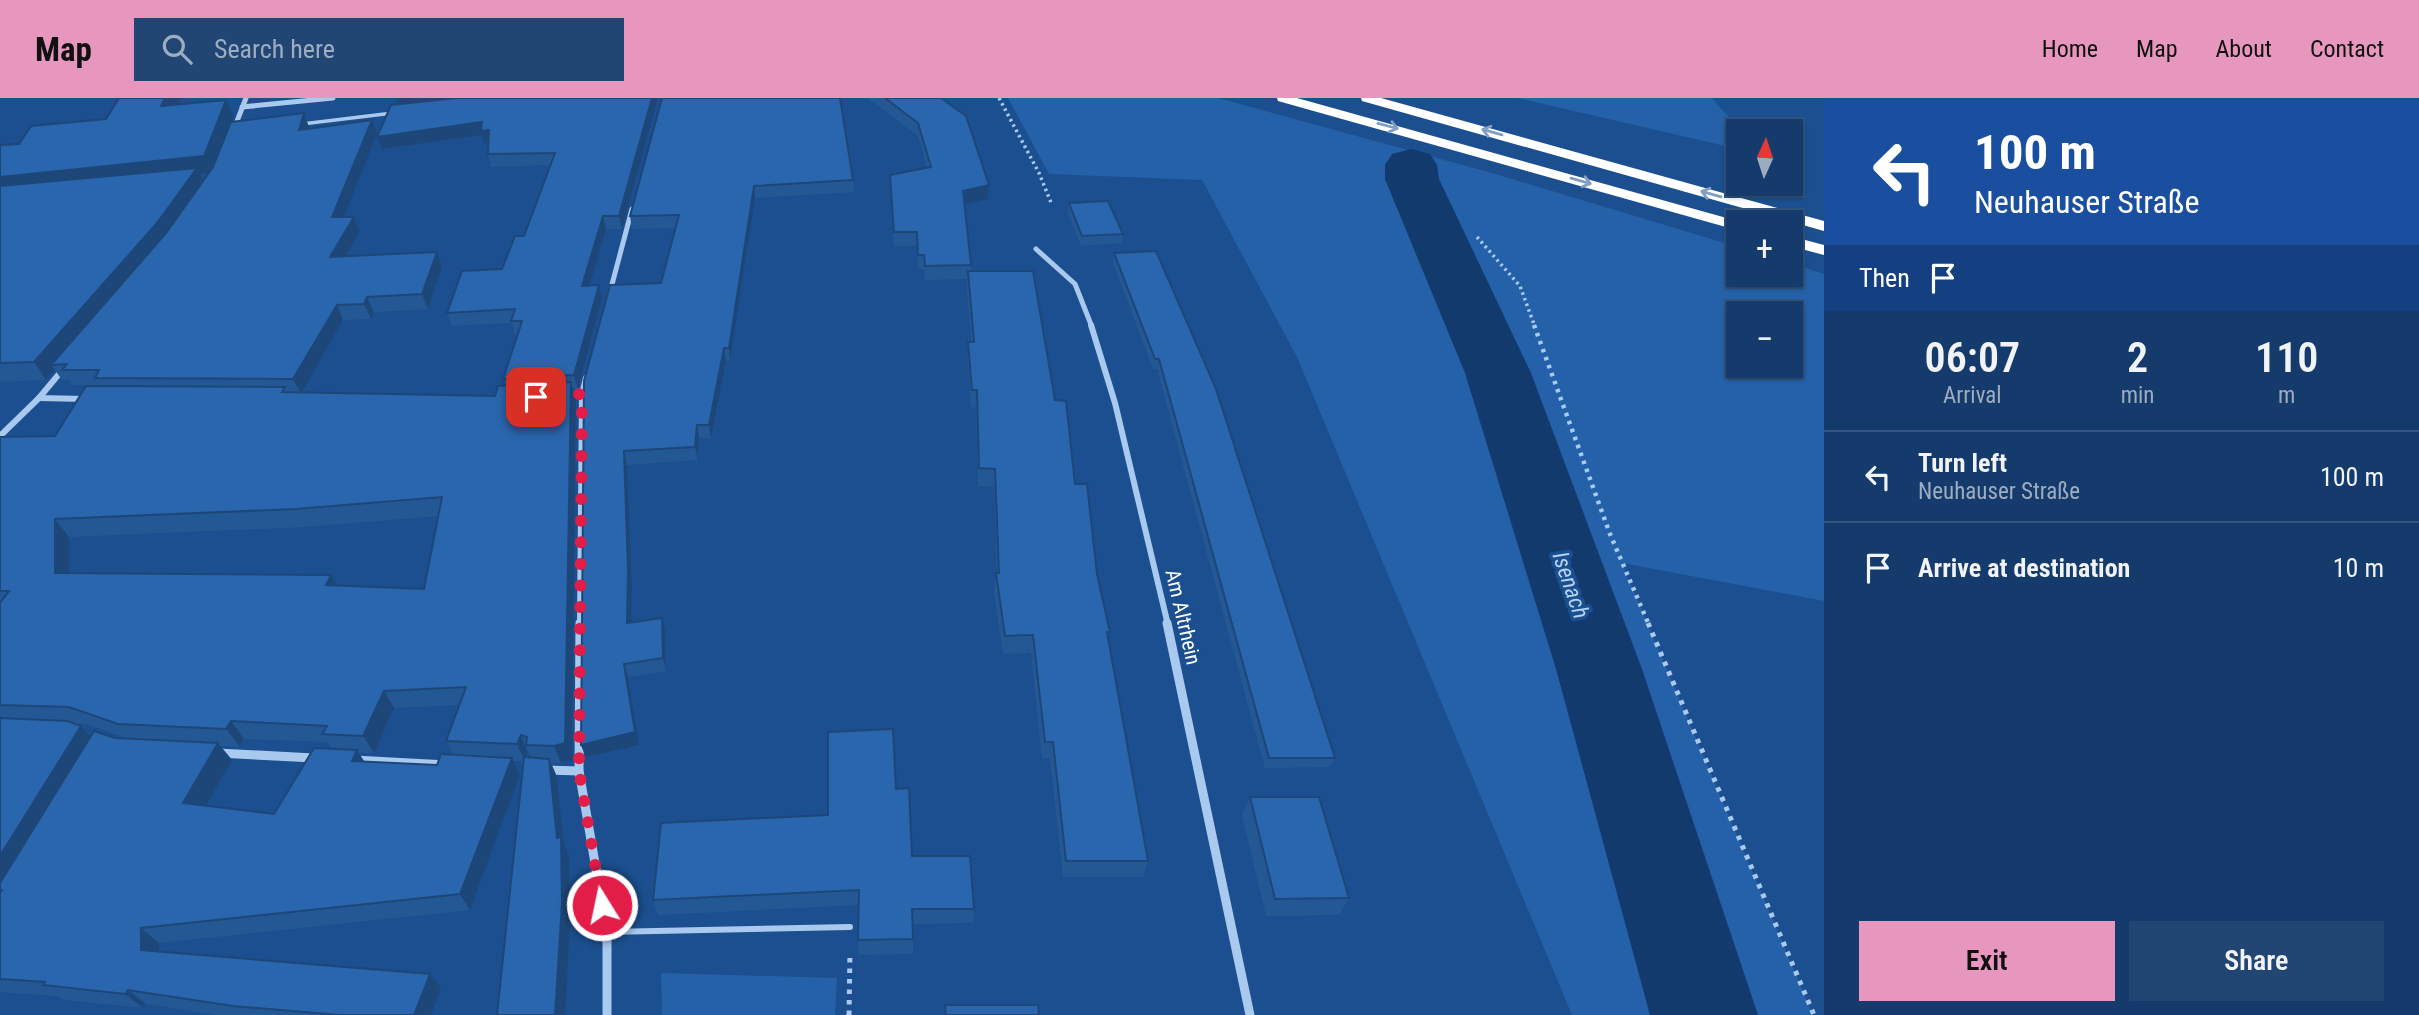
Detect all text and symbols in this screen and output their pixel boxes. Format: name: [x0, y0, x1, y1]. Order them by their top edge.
search box: [134, 18, 624, 81]
text: Map: [35, 30, 92, 69]
icon: search: [158, 30, 196, 68]
text: Search here: [214, 34, 335, 64]
text: Home: [2042, 35, 2098, 63]
text: Map: [2136, 35, 2178, 63]
text: About: [2216, 35, 2272, 63]
text: Contact: [2310, 35, 2384, 63]
north arrow: [1726, 119, 1802, 196]
map controls: [1726, 119, 1803, 378]
one-way arrow: [1377, 121, 1399, 134]
text: 100 m: [1974, 124, 2096, 181]
one-way arrow: [1481, 125, 1503, 138]
icon: left: [1859, 126, 1950, 217]
one-way arrow: [1569, 175, 1591, 188]
text: Neuhauser Straße: [1974, 183, 2199, 221]
one-way arrow: [1700, 187, 1723, 200]
button: +: [1726, 210, 1803, 287]
icon: arrive: [1924, 259, 1962, 297]
text: Then: [1859, 263, 1910, 293]
button: −: [1726, 301, 1803, 378]
text: 06:07: [1925, 333, 2020, 382]
text: 2: [2127, 333, 2148, 382]
text: 110: [2255, 333, 2318, 382]
pin: [506, 367, 566, 427]
icon: arrive: [517, 378, 555, 416]
text: Arrival: [1943, 382, 2002, 409]
text: min: [2121, 382, 2154, 409]
text: m: [2278, 382, 2295, 409]
text: Turn left: [1918, 448, 2007, 478]
icon: left: [1859, 458, 1897, 496]
text: 100 m: [2320, 462, 2384, 492]
text: Neuhauser Straße: [1918, 478, 2080, 505]
water label: Isenach: [1547, 548, 1594, 622]
icon: arrive: [1859, 549, 1897, 587]
text: Arrive at destination: [1918, 553, 2130, 583]
text: 10 m: [2333, 553, 2384, 583]
street label: Am Altrhein: [1160, 567, 1206, 667]
position arrow: [565, 868, 639, 942]
button: Exit: [1859, 921, 2115, 1001]
button: Share: [2129, 921, 2384, 1001]

